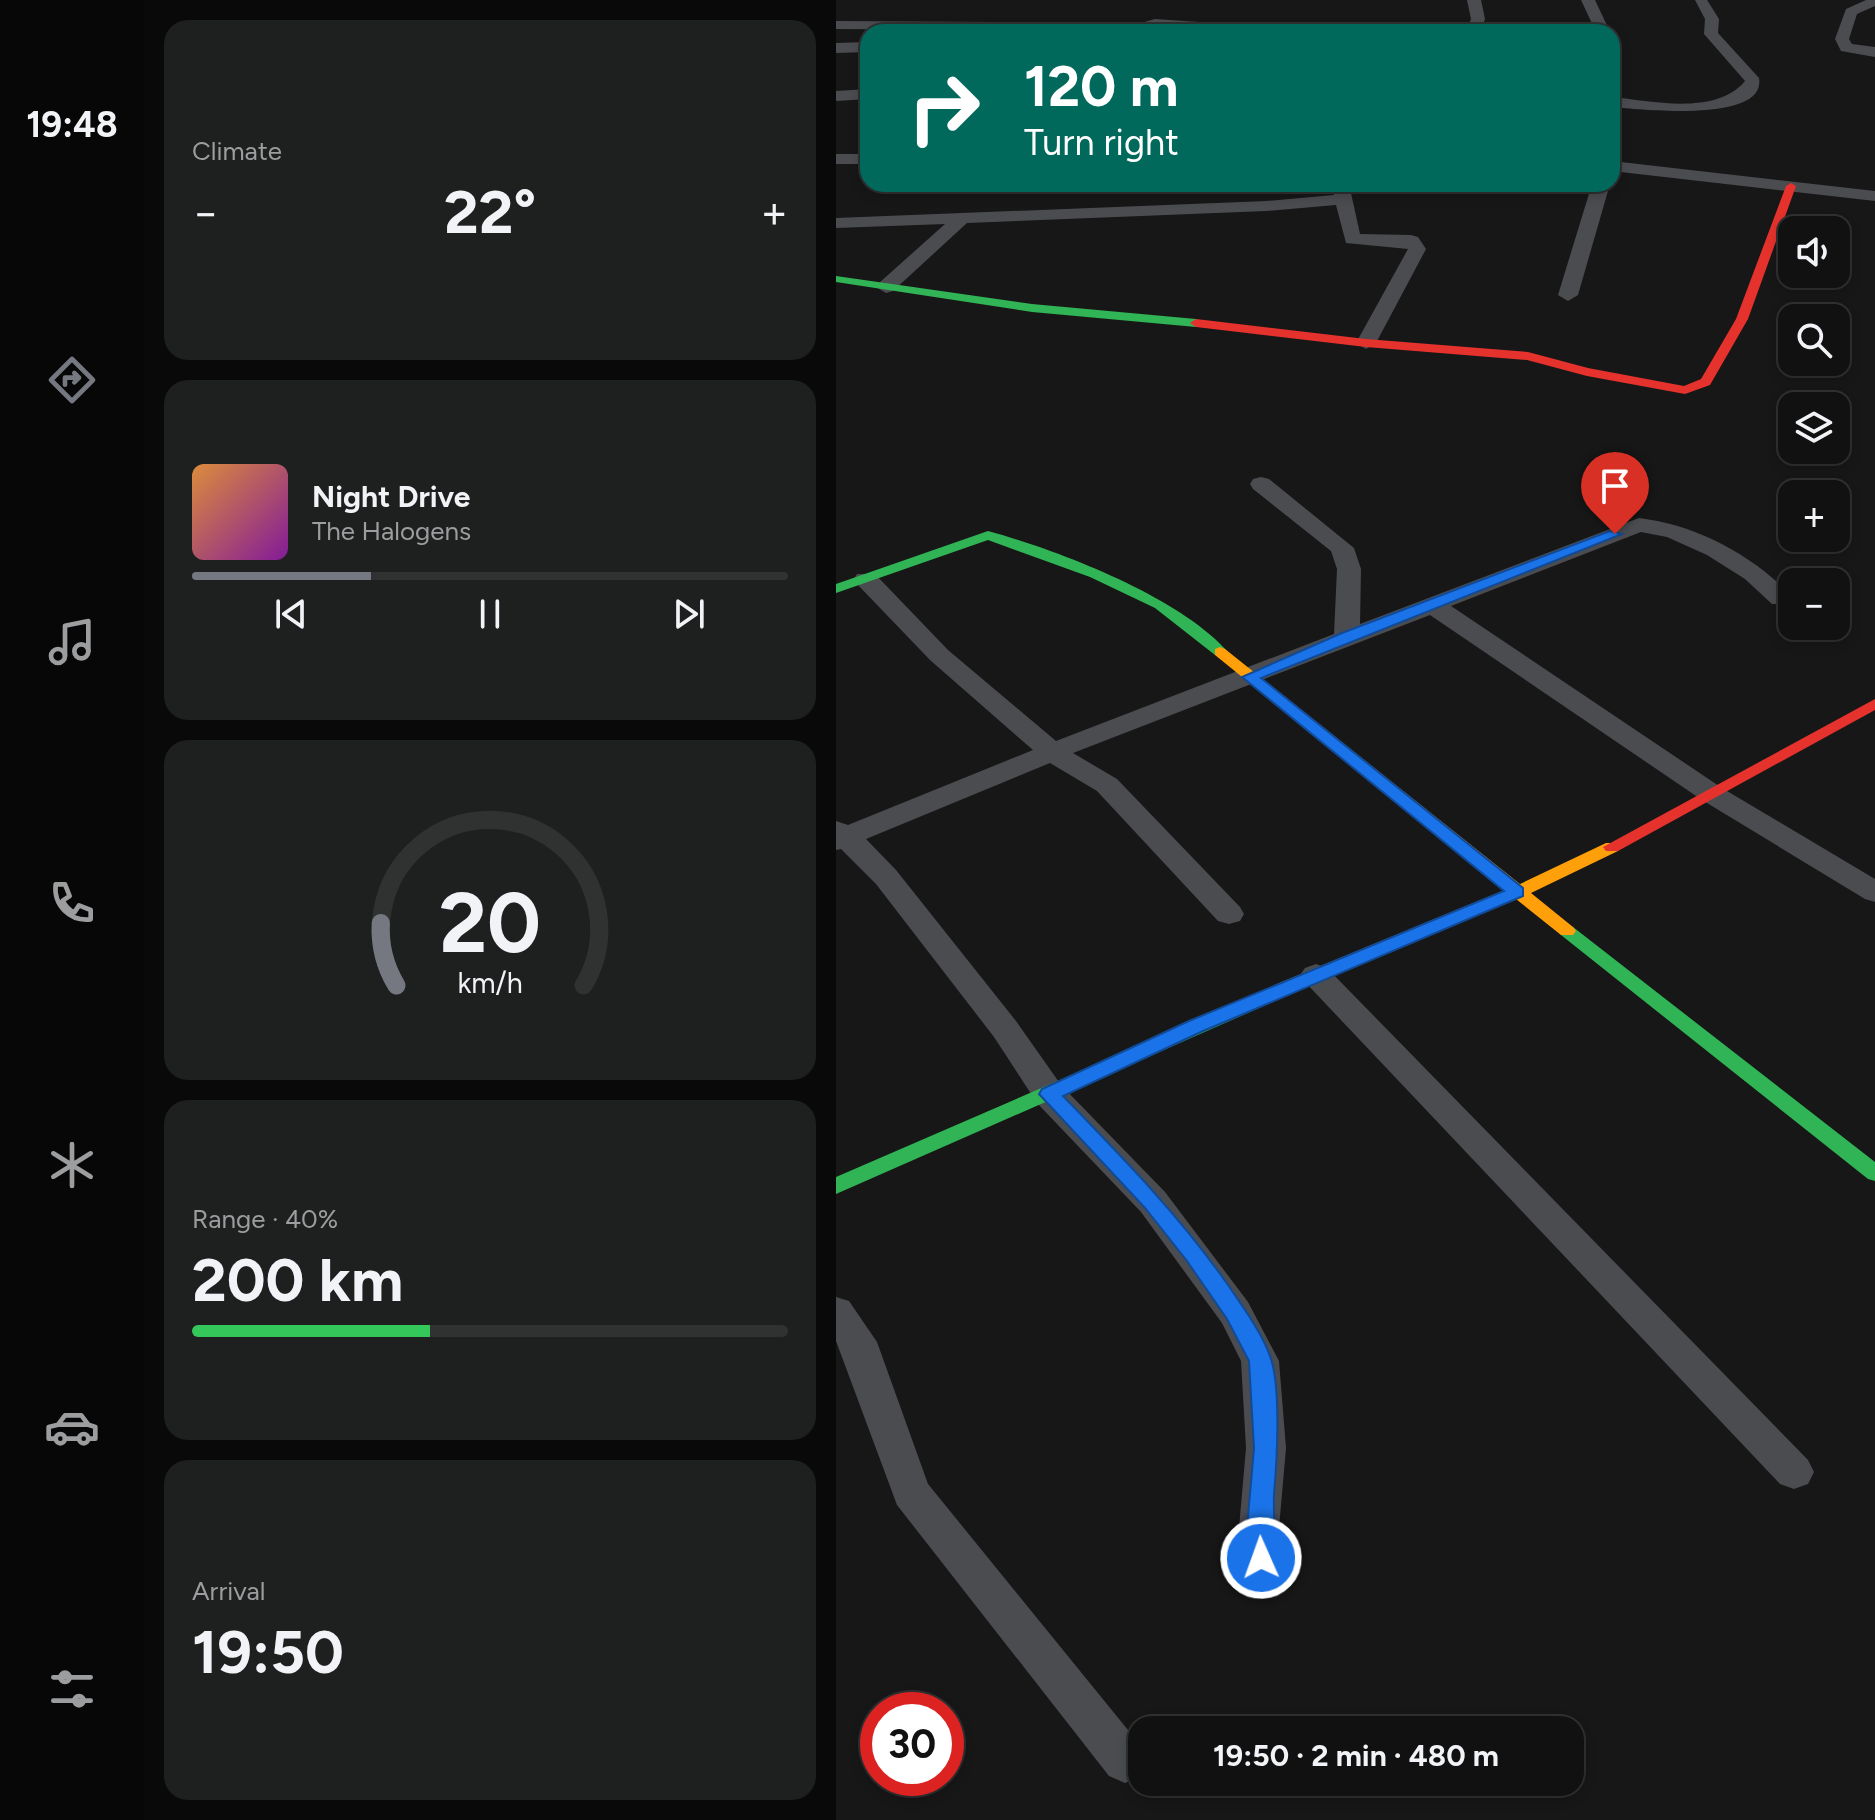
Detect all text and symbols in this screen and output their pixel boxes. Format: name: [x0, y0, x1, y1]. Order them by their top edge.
text: 120 m: [1024, 53, 1179, 120]
icon: right: [892, 56, 996, 160]
text: 19:48: [26, 103, 118, 146]
text: Turn right: [1024, 121, 1179, 164]
text: Climate: [192, 135, 282, 167]
text: 22°: [444, 176, 536, 248]
text: −: [192, 186, 219, 239]
text: +: [761, 186, 788, 239]
map controls: [1778, 216, 1850, 640]
button: sound: [1778, 216, 1850, 288]
button: search: [1778, 304, 1850, 376]
icon: directions: [44, 352, 100, 408]
button: layers: [1778, 392, 1850, 464]
pin: [1581, 452, 1649, 534]
icon: arrive: [1593, 464, 1637, 508]
text: Night Drive: [312, 478, 470, 515]
button: +: [1778, 480, 1850, 552]
text: The Halogens: [312, 515, 471, 547]
button: −: [1778, 568, 1850, 640]
icon: previous: [269, 592, 313, 636]
icon: pause: [468, 592, 512, 636]
icon: next: [667, 592, 711, 636]
icon: music: [44, 614, 100, 670]
text: 20: [439, 873, 541, 973]
icon: phone: [44, 875, 100, 931]
text: km/h: [457, 966, 523, 1000]
icon: climate: [44, 1137, 100, 1193]
text: Range · 40%: [192, 1203, 338, 1235]
text: 200 km: [192, 1244, 403, 1316]
icon: car: [44, 1399, 100, 1455]
position arrow: [1219, 1516, 1303, 1600]
text: Arrival: [192, 1575, 265, 1607]
text: 19:50: [192, 1616, 344, 1688]
icon: filters: [44, 1661, 100, 1717]
speed limit sign: 30: [860, 1692, 964, 1796]
text: 19:50 · 2 min · 480 m: [1213, 1737, 1499, 1774]

